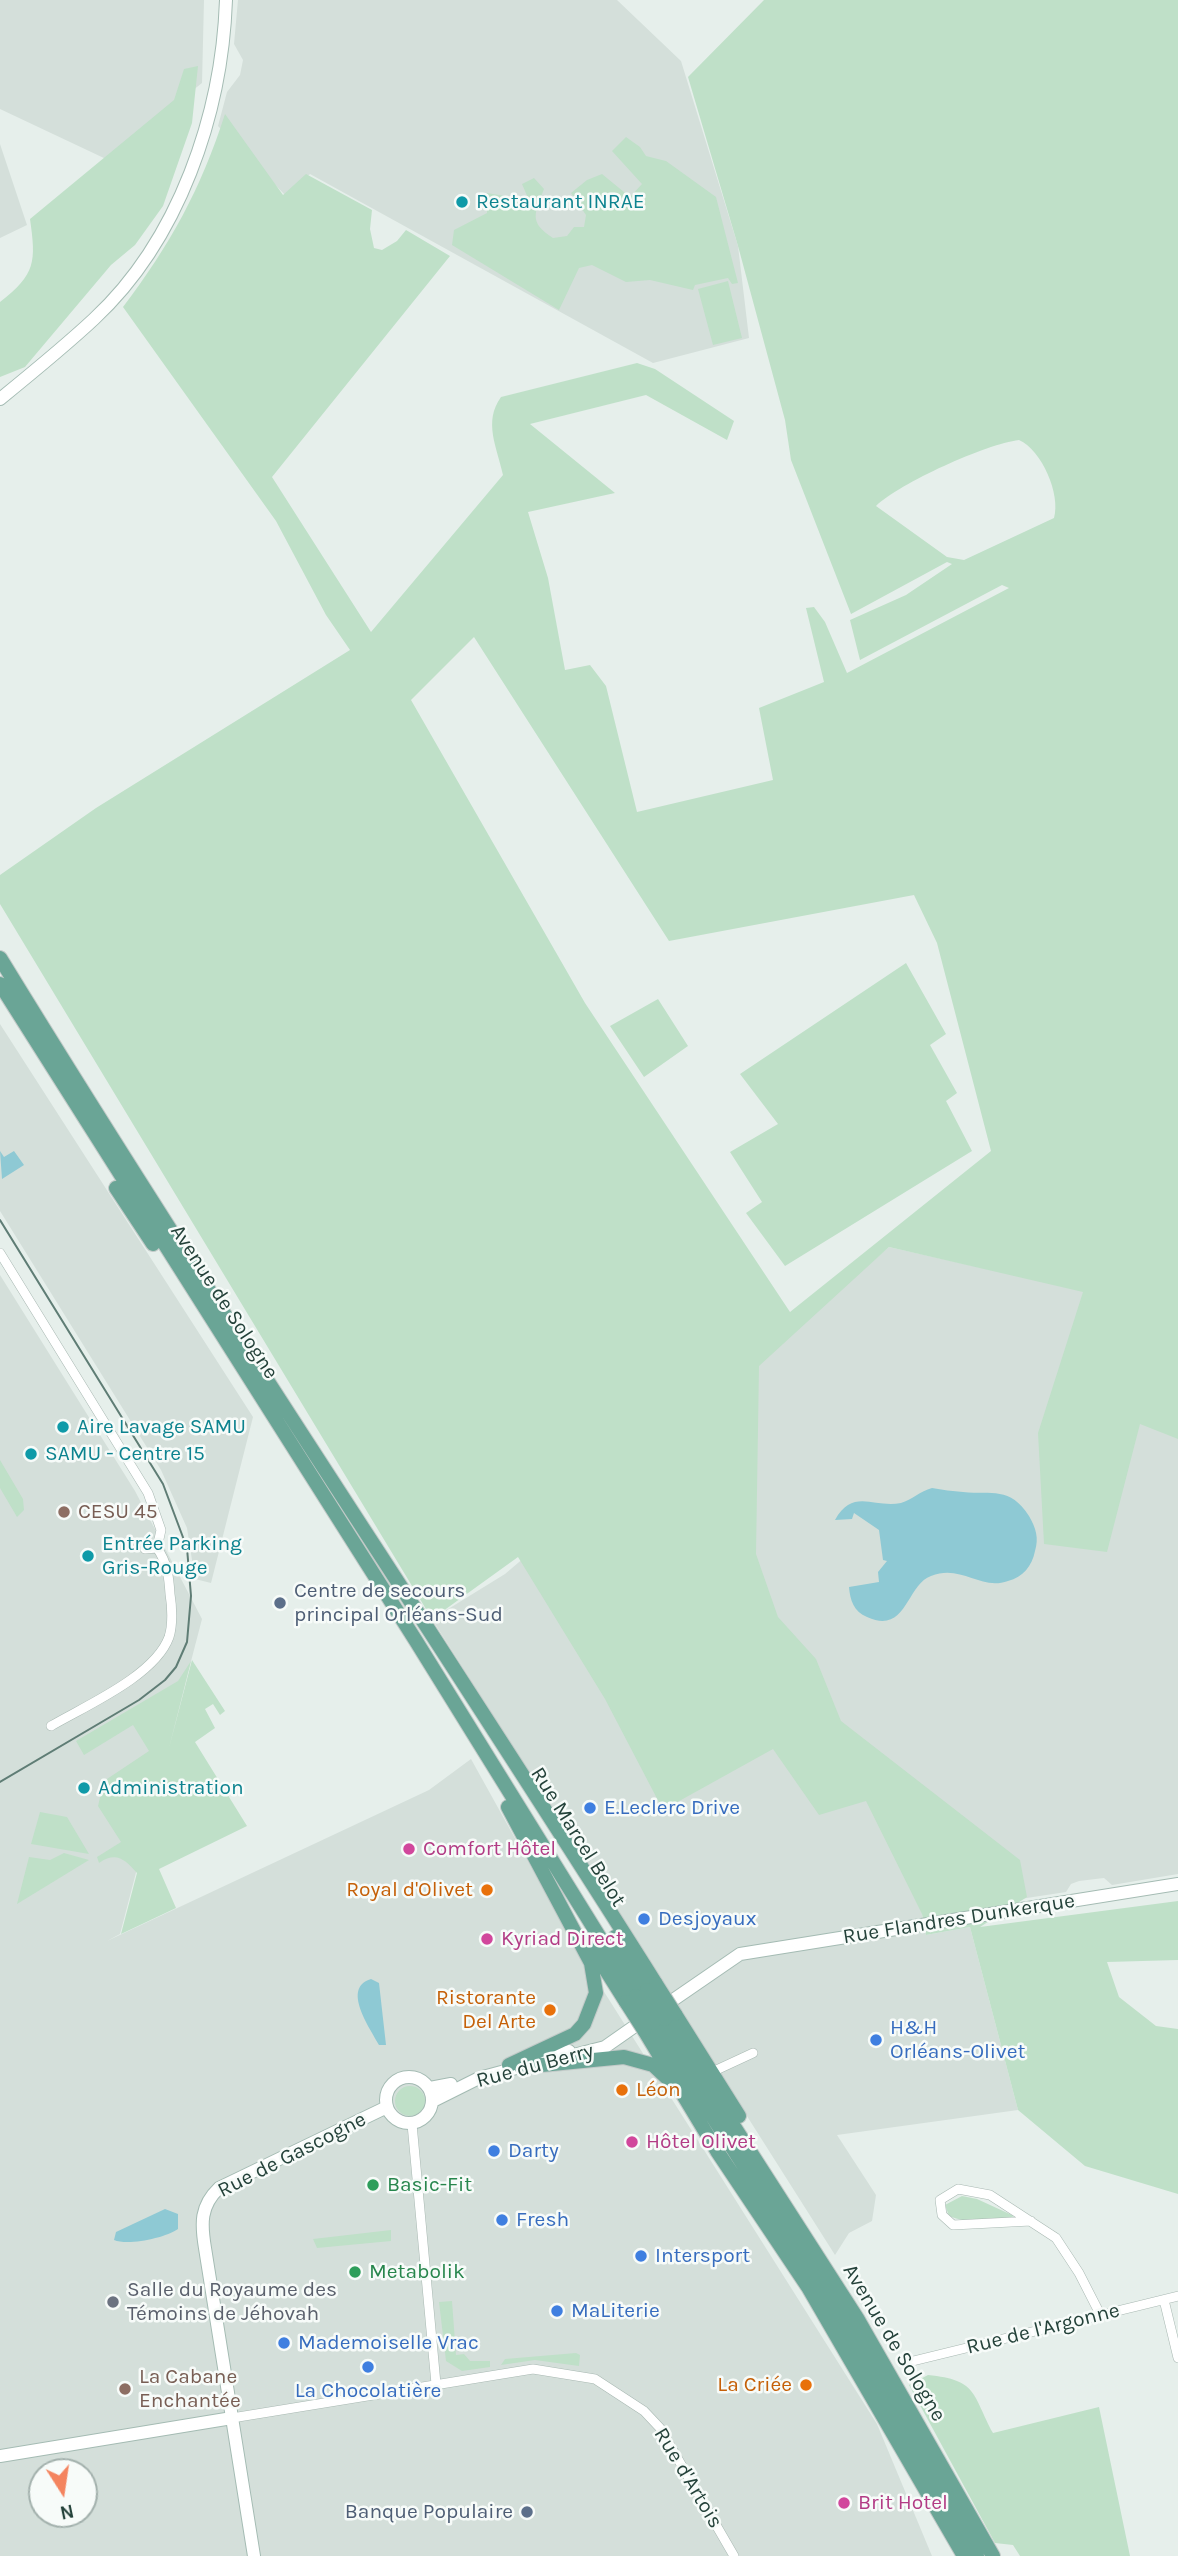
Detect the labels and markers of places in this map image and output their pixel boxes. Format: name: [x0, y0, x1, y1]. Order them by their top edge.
place label: Restaurant INRAE: [476, 189, 645, 215]
marker: Restaurant INRAE: [454, 194, 470, 210]
place label: Aire Lavage SAMU: [77, 1414, 246, 1440]
marker: Aire Lavage SAMU: [55, 1419, 71, 1435]
place label: SAMU - Centre 15: [45, 1441, 205, 1467]
marker: SAMU - Centre 15: [23, 1446, 39, 1462]
place label: CESU 45: [78, 1499, 158, 1525]
marker: CESU 45: [56, 1504, 72, 1520]
place label: Entrée Parking Gris-Rouge: [102, 1531, 242, 1581]
marker: Entrée Parking Gris-Rouge: [80, 1548, 96, 1564]
place label: Centre de secours principal Orléans-Sud: [294, 1578, 503, 1628]
marker: Centre de secours principal Orléans-Sud: [272, 1595, 288, 1611]
place label: Administration: [98, 1775, 244, 1801]
marker: Administration: [76, 1780, 92, 1796]
place label: E.Leclerc Drive: [604, 1795, 740, 1821]
marker: E.Leclerc Drive: [582, 1800, 598, 1816]
place label: Comfort Hôtel: [423, 1836, 556, 1862]
marker: Comfort Hôtel: [401, 1841, 417, 1857]
place label: Royal d'Olivet: [346, 1877, 473, 1903]
marker: Royal d'Olivet: [479, 1882, 495, 1898]
place label: Desjoyaux: [658, 1906, 757, 1932]
marker: Desjoyaux: [636, 1911, 652, 1927]
place label: Kyriad Direct: [501, 1926, 624, 1952]
marker: Kyriad Direct: [479, 1931, 495, 1947]
place label: Ristorante Del Arte: [436, 1985, 536, 2035]
marker: Ristorante Del Arte: [542, 2002, 558, 2018]
place label: H&H Orléans-Olivet: [890, 2015, 1025, 2065]
marker: H&H Orléans-Olivet: [868, 2032, 884, 2048]
place label: Léon: [636, 2077, 681, 2103]
marker: Léon: [614, 2082, 630, 2098]
place label: Hôtel Olivet: [646, 2129, 756, 2155]
marker: Hôtel Olivet: [624, 2134, 640, 2150]
place label: Darty: [508, 2138, 559, 2164]
marker: Darty: [486, 2143, 502, 2159]
place label: Basic-Fit: [387, 2172, 472, 2198]
marker: Basic-Fit: [365, 2177, 381, 2193]
place label: Fresh: [516, 2207, 569, 2233]
marker: Fresh: [494, 2212, 510, 2228]
place label: Intersport: [655, 2243, 750, 2269]
marker: Intersport: [633, 2248, 649, 2264]
place label: Metabolik: [369, 2259, 465, 2285]
marker: Metabolik: [347, 2264, 363, 2280]
place label: Salle du Royaume des Témoins de Jéhovah: [127, 2277, 337, 2327]
marker: Salle du Royaume des Témoins de Jéhovah: [105, 2294, 121, 2310]
place label: MaLiterie: [571, 2298, 660, 2324]
marker: MaLiterie: [549, 2303, 565, 2319]
place label: Mademoiselle Vrac: [298, 2330, 479, 2356]
marker: Mademoiselle Vrac: [276, 2335, 292, 2351]
marker: La Chocolatière: [360, 2359, 376, 2375]
place label: La Cabane Enchantée: [139, 2364, 241, 2414]
place label: La Criée: [717, 2372, 792, 2398]
marker: La Criée: [798, 2377, 814, 2393]
place label: La Chocolatière: [295, 2378, 441, 2404]
marker: La Cabane Enchantée: [117, 2381, 133, 2397]
place label: Brit Hotel: [858, 2490, 948, 2516]
marker: Brit Hotel: [836, 2495, 852, 2511]
place label: Banque Populaire: [345, 2499, 513, 2525]
marker: Banque Populaire: [519, 2504, 535, 2520]

